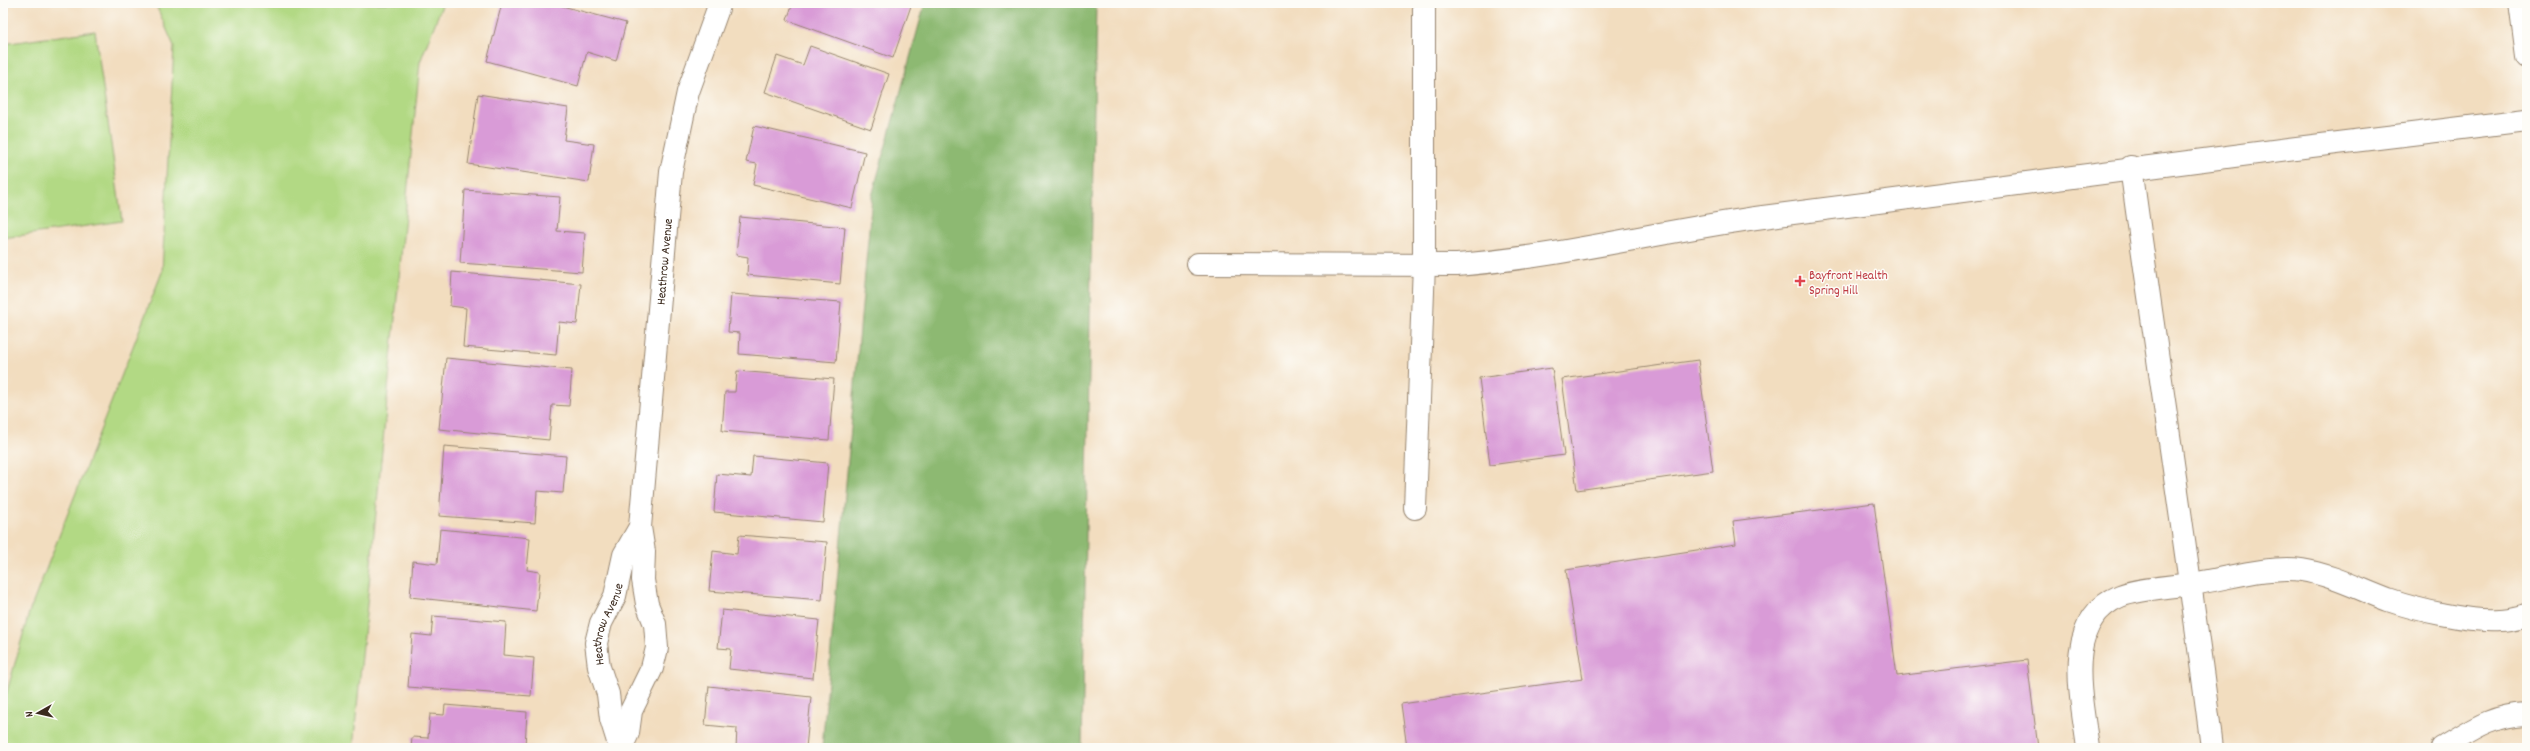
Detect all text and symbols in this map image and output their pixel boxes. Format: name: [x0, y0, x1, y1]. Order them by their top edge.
street label: Heathrow Avenue: [652, 217, 679, 306]
place label: Bayfront Health Spring Hill: [1809, 267, 1888, 301]
marker: Bayfront Health Spring Hill: [1794, 275, 1806, 287]
street label: Heathrow Avenue: [589, 581, 630, 666]
north arrow: [18, 693, 58, 733]
text: N: [22, 710, 38, 718]

